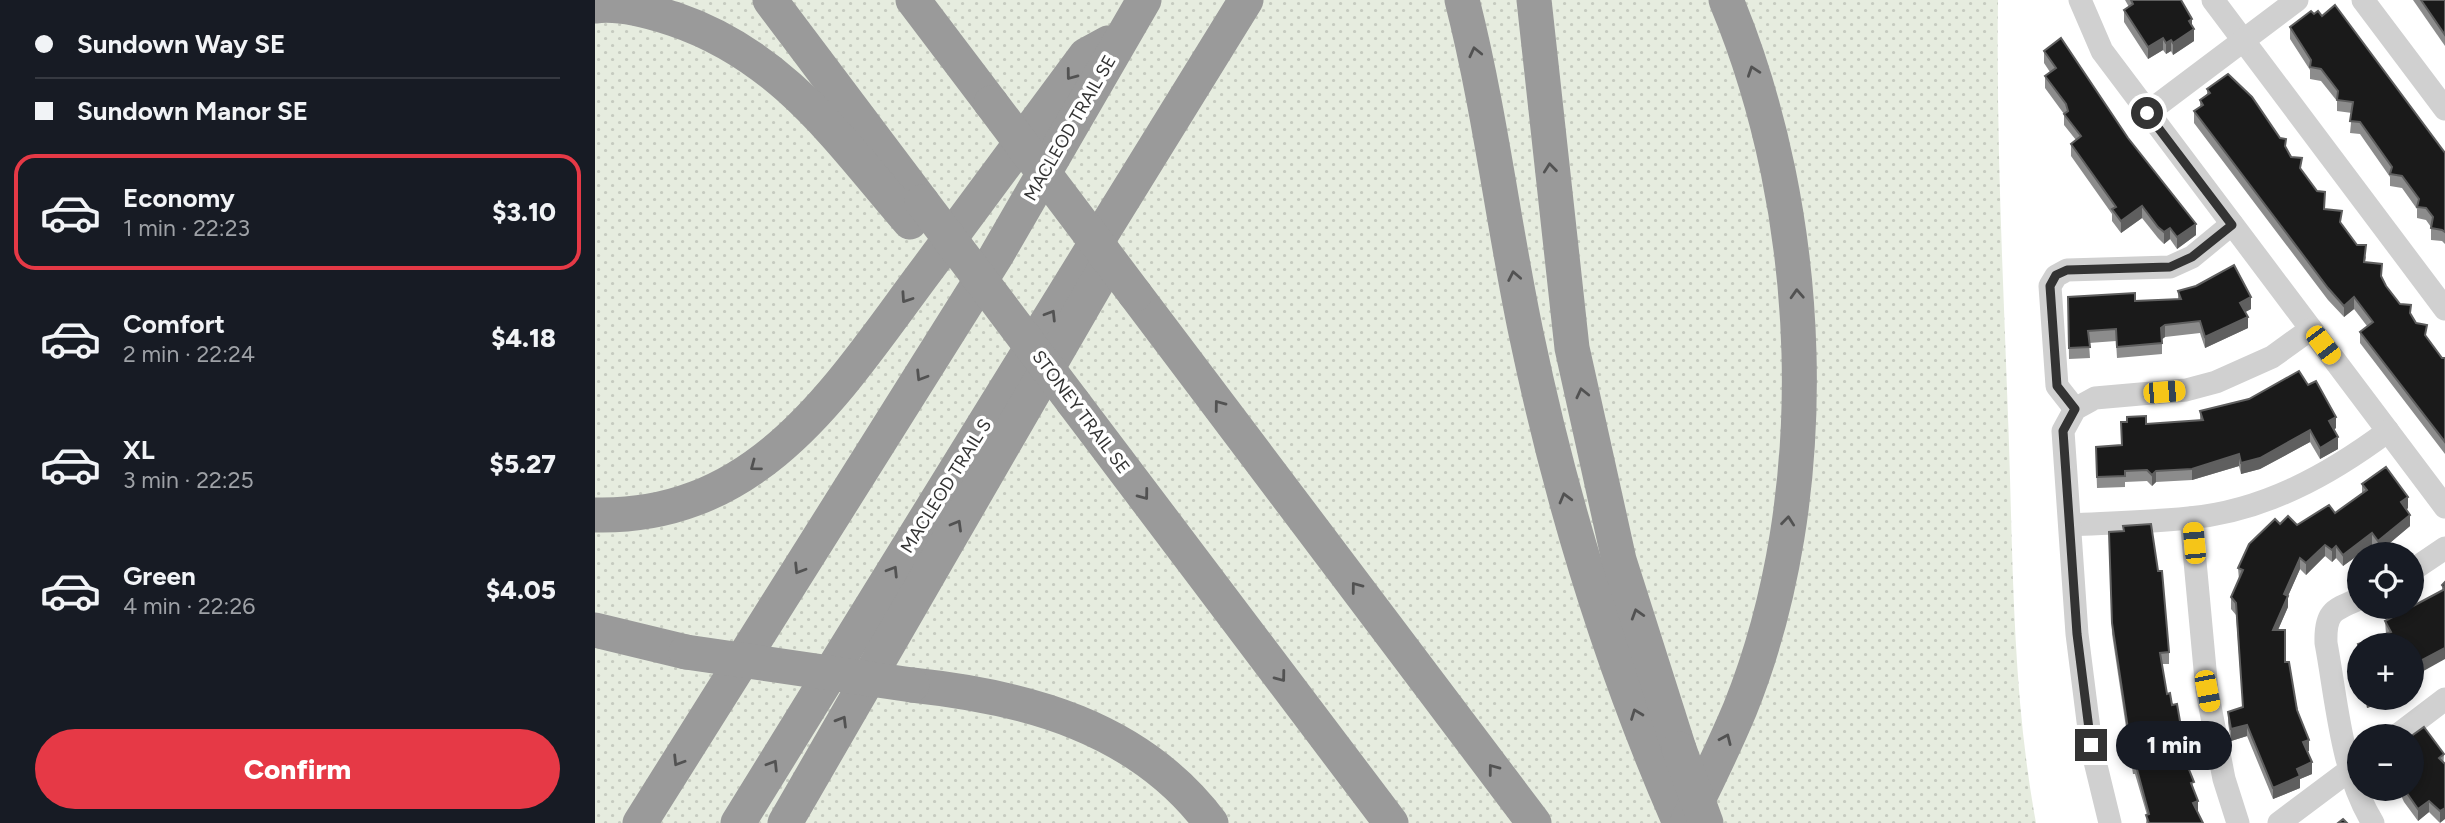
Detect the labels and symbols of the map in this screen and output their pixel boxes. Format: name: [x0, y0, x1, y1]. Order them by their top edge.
one-way arrow: [1468, 46, 1483, 58]
street label: MACLEOD TRAIL SE: [1019, 51, 1121, 205]
one-way arrow: [1747, 66, 1761, 78]
one-way arrow: [1066, 68, 1079, 80]
route start: [2131, 97, 2163, 129]
one-way arrow: [1543, 163, 1558, 174]
one-way arrow: [1508, 270, 1523, 282]
one-way arrow: [1790, 288, 1805, 299]
one-way arrow: [901, 290, 914, 303]
one-way arrow: [1043, 310, 1056, 323]
car: [2302, 322, 2345, 368]
street label: STONEY TRAIL SE: [1027, 346, 1135, 478]
one-way arrow: [916, 369, 929, 382]
car: [2143, 380, 2186, 404]
one-way arrow: [1576, 387, 1591, 399]
one-way arrow: [1215, 400, 1228, 413]
street label: MACLEOD TRAIL S: [896, 415, 996, 557]
one-way arrow: [750, 457, 763, 470]
one-way arrow: [1136, 488, 1148, 500]
one-way arrow: [1559, 492, 1574, 504]
one-way arrow: [1781, 515, 1796, 527]
one-way arrow: [949, 519, 962, 532]
car: [2182, 521, 2207, 565]
one-way arrow: [795, 561, 808, 574]
one-way arrow: [884, 566, 897, 579]
one-way arrow: [1352, 582, 1365, 595]
one-way arrow: [1631, 608, 1646, 620]
car: [2193, 668, 2222, 714]
one-way arrow: [1273, 669, 1285, 682]
one-way arrow: [1630, 709, 1644, 721]
one-way arrow: [834, 715, 847, 728]
callout: 1 min: [2115, 720, 2231, 770]
route end: [2075, 729, 2107, 761]
one-way arrow: [1718, 734, 1732, 746]
one-way arrow: [674, 754, 687, 767]
one-way arrow: [765, 759, 778, 772]
one-way arrow: [1489, 764, 1502, 776]

